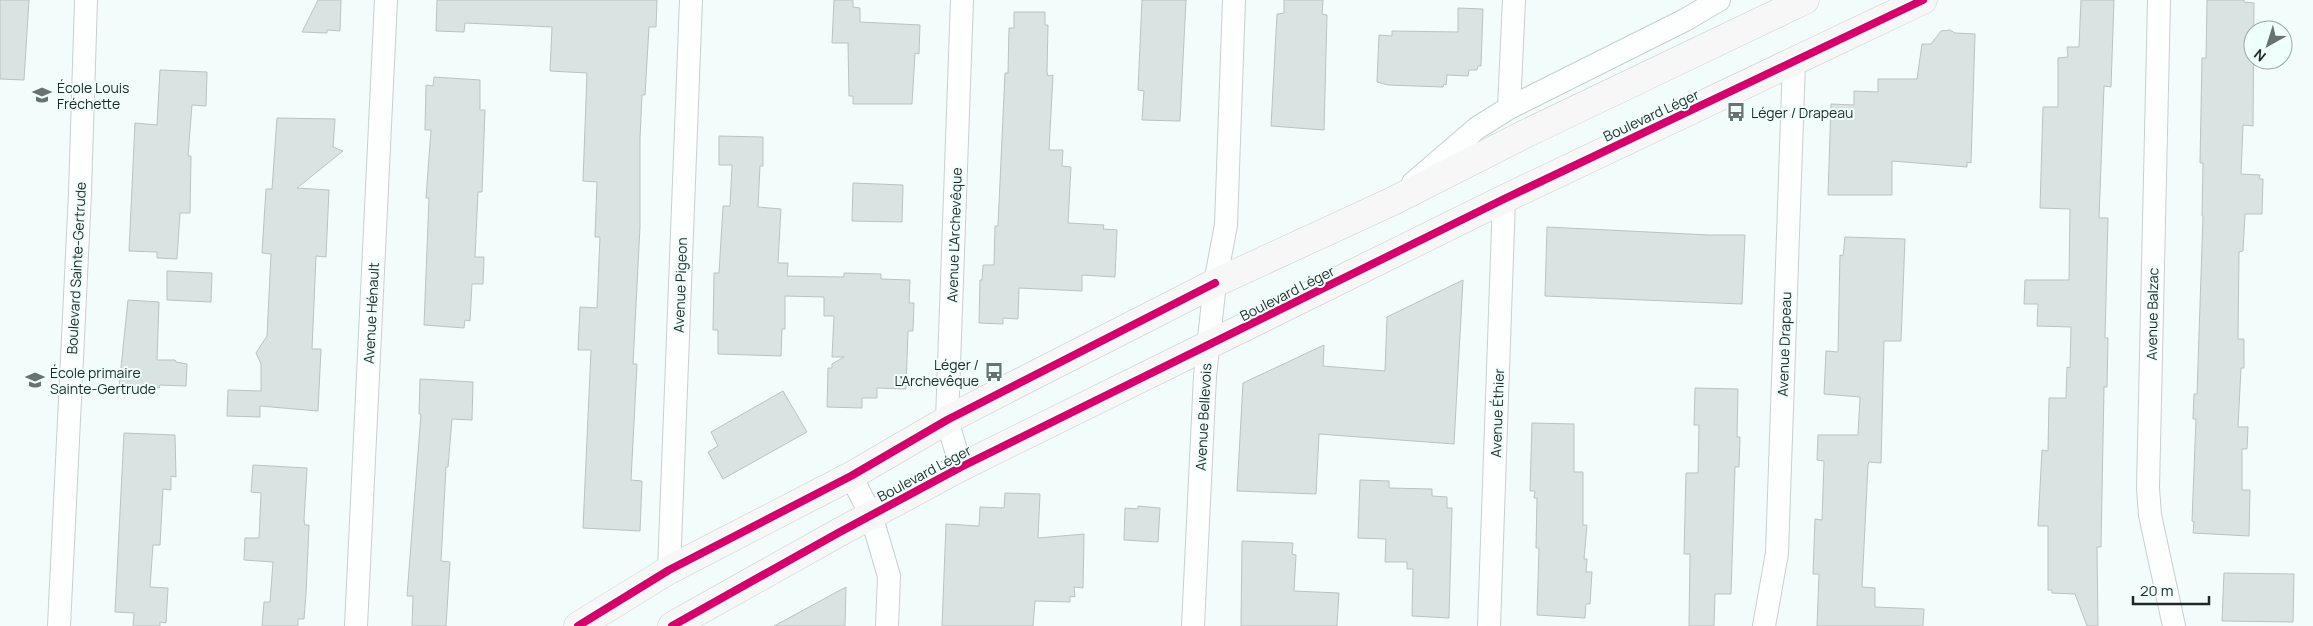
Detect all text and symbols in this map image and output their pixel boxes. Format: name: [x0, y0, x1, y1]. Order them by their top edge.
north arrow: [2243, 20, 2293, 70]
text: N: [2250, 45, 2269, 66]
place label: École Louis Fréchette: [57, 78, 129, 113]
school or university icon: École Louis Fréchette: [31, 84, 53, 106]
street label: Boulevard Léger: [1600, 84, 1702, 146]
bus stop icon: Léger / Drapeau: [1725, 101, 1747, 123]
place label: Léger / Drapeau: [1751, 103, 1853, 122]
street label: Avenue L'Archevêque: [942, 167, 966, 303]
street label: Boulevard Sainte-Gertrude: [62, 181, 90, 355]
street label: Avenue Pigeon: [669, 237, 691, 333]
street label: Avenue Hénault: [359, 261, 383, 364]
street label: Boulevard Léger: [1237, 261, 1337, 325]
street label: Avenue Balzac: [2142, 267, 2162, 361]
street label: Avenue Drapeau: [1773, 291, 1795, 397]
place label: Léger / L'Archevêque: [894, 355, 979, 390]
bus stop icon: Léger / L'Archevêque: [983, 361, 1005, 383]
place label: École primaire Sainte-Gertrude: [50, 363, 156, 398]
street label: Avenue Bellevois: [1191, 363, 1215, 471]
street label: Avenue Éthier: [1486, 368, 1508, 458]
school or university icon: École primaire Sainte-Gertrude: [24, 369, 46, 391]
street label: Boulevard Léger: [874, 440, 974, 506]
scale bar: [2133, 574, 2209, 606]
text: 20 m: [2140, 580, 2173, 601]

